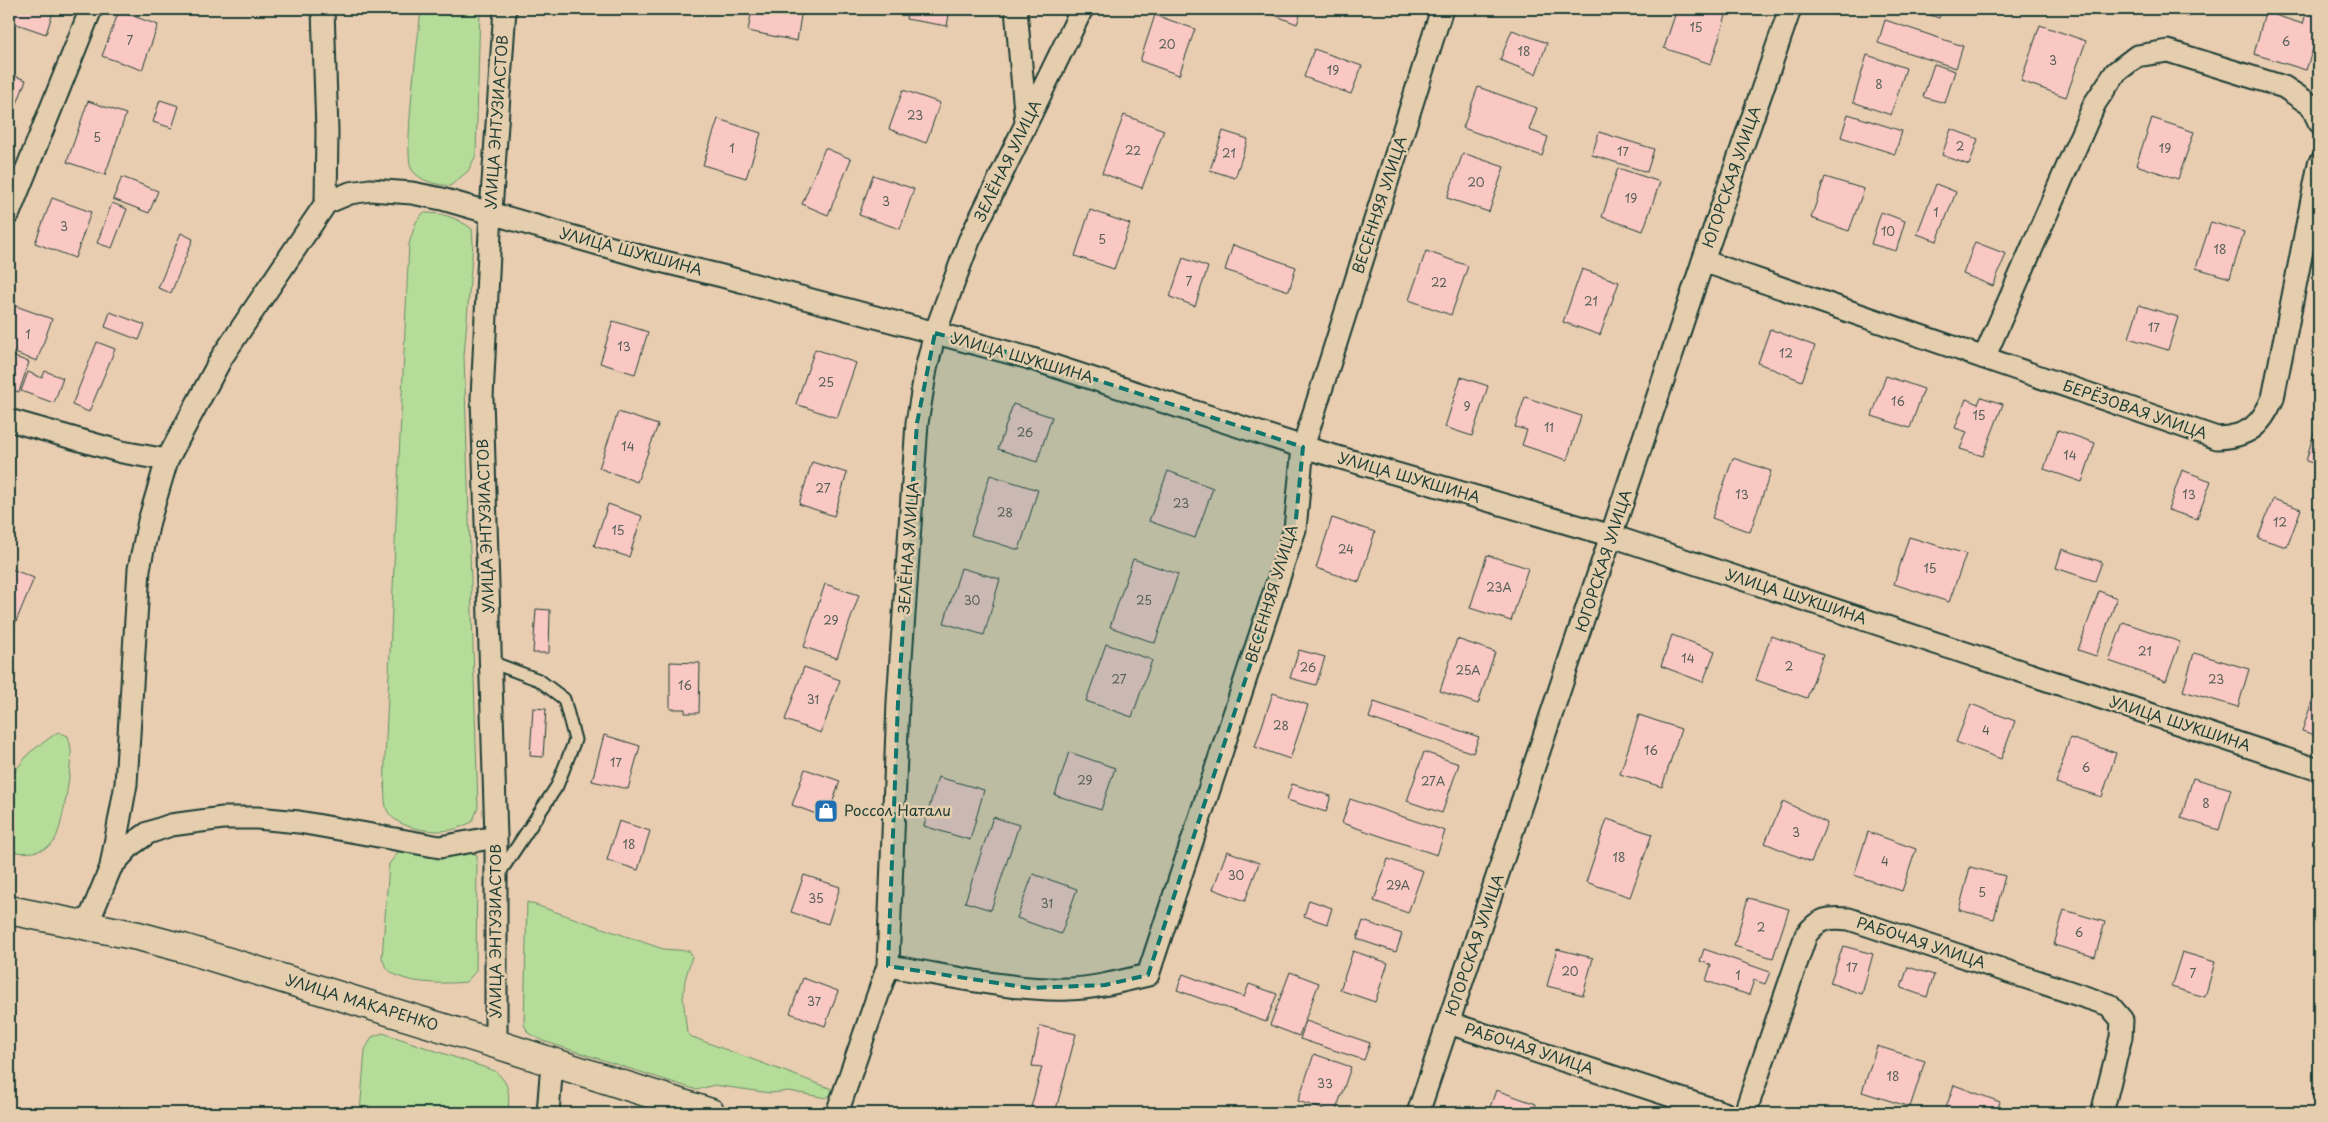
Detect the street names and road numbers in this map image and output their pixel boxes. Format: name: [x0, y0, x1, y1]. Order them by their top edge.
street label: УЛИЦА ЭНТУЗИАСТОВ: [478, 34, 513, 210]
street label: ЗЕЛЁНАЯ УЛИЦА: [967, 96, 1046, 225]
street label: ЮГОРСКАЯ УЛИЦА: [1696, 102, 1766, 251]
street label: ВЕСЕННЯЯ УЛИЦА: [1345, 133, 1412, 276]
street label: УЛИЦА ШУКШИНА: [557, 220, 705, 281]
street label: УЛИЦА ШУКШИНА: [949, 325, 1096, 388]
street label: БЕРЁЗОВАЯ УЛИЦА: [2060, 373, 2211, 444]
street label: УЛИЦА ЭНТУЗИАСТОВ: [470, 438, 499, 614]
street label: УЛИЦА ШУКШИНА: [1336, 445, 1483, 508]
street label: ЗЕЛЁНАЯ УЛИЦА: [891, 481, 924, 615]
street label: ЮГОРСКАЯ УЛИЦА: [1569, 486, 1636, 635]
street label: ВЕСЕННЯЯ УЛИЦА: [1239, 522, 1303, 666]
street label: УЛИЦА ШУКШИНА: [1723, 562, 1870, 629]
street label: УЛИЦА ШУКШИНА: [2107, 689, 2254, 756]
street label: УЛИЦА ЭНТУЗИАСТОВ: [483, 844, 506, 1018]
street label: ЮГОРСКАЯ УЛИЦА: [1439, 870, 1509, 1019]
street label: РАБОЧАЯ УЛИЦА: [1854, 910, 1989, 973]
street label: УЛИЦА МАКАРЕНКО: [283, 967, 442, 1036]
street label: РАБОЧАЯ УЛИЦА: [1462, 1016, 1597, 1079]

